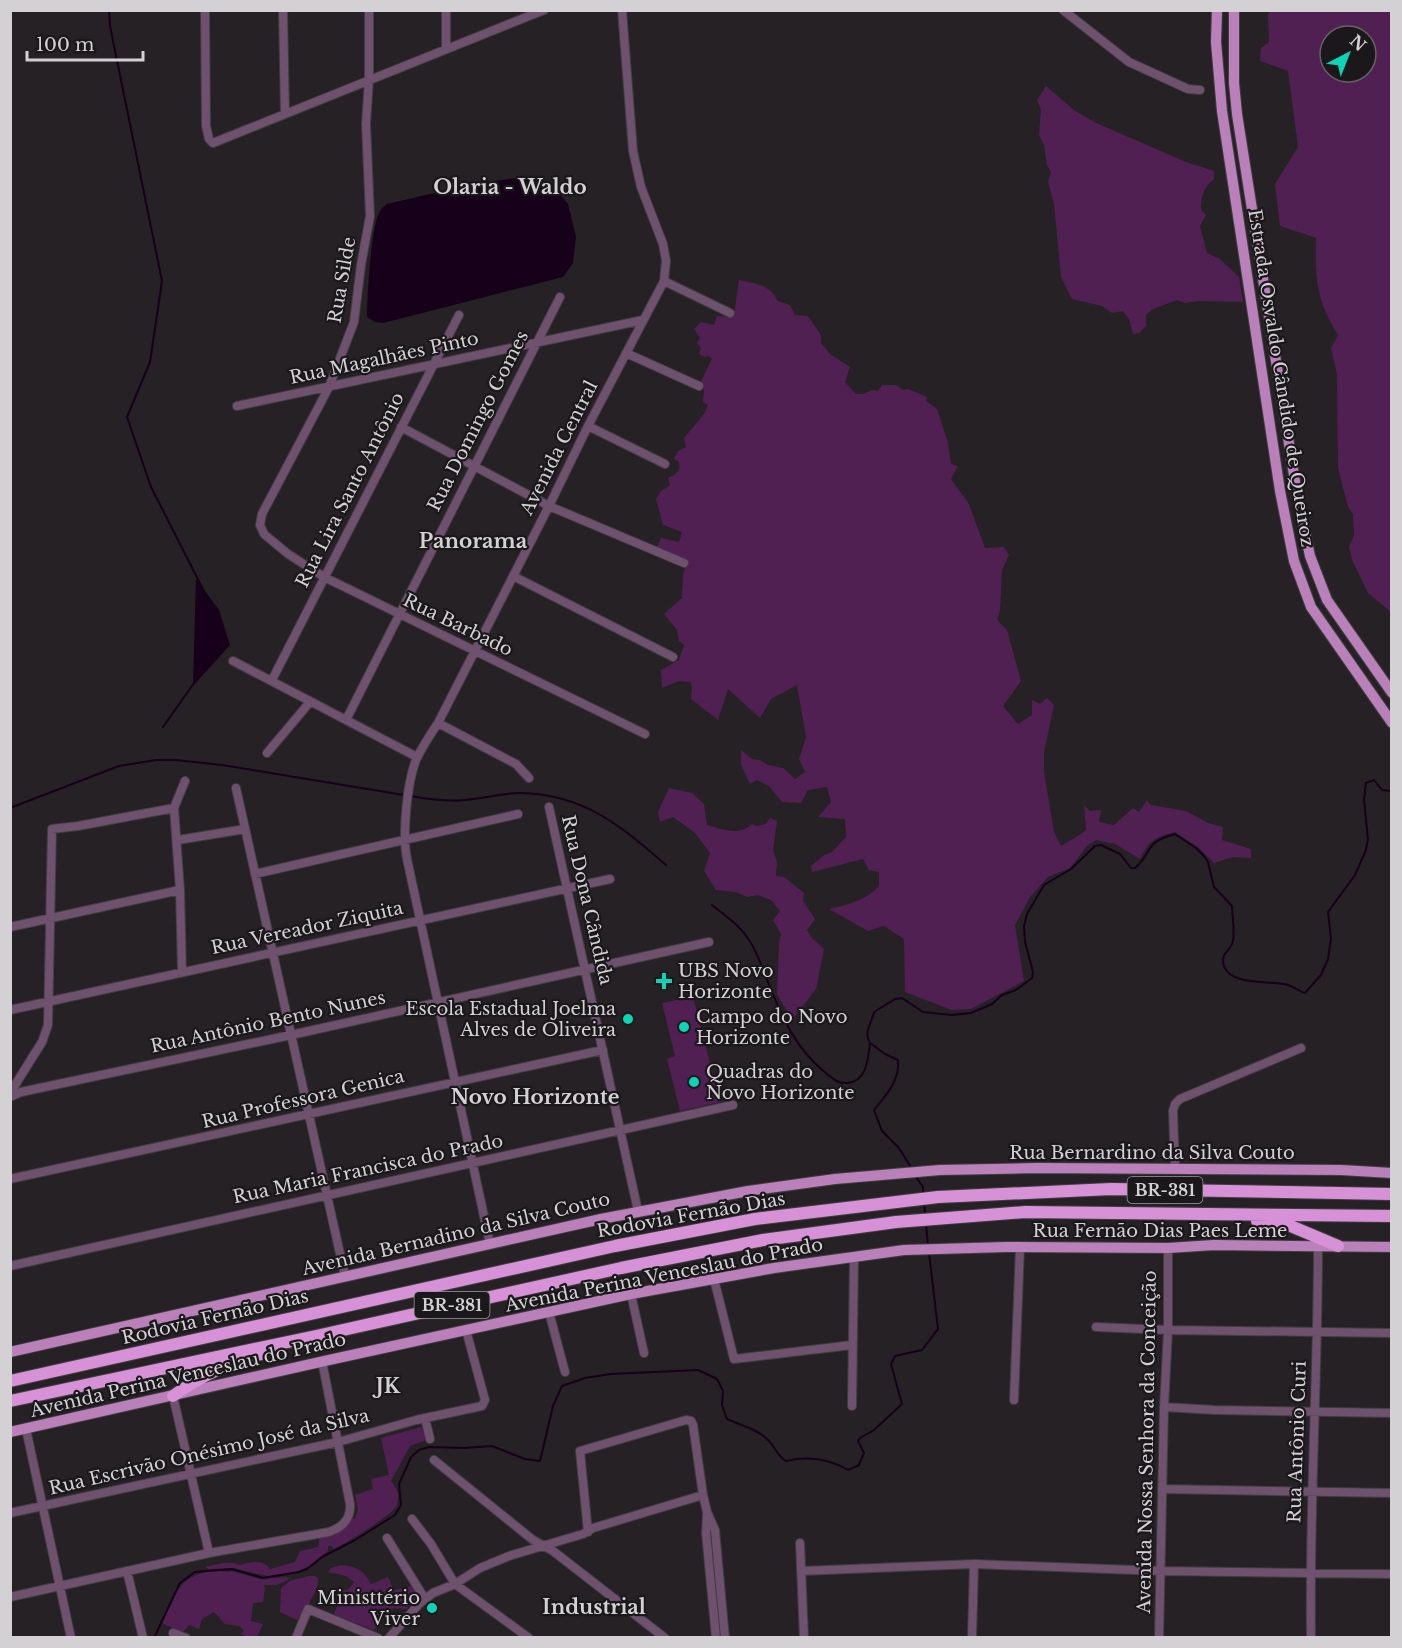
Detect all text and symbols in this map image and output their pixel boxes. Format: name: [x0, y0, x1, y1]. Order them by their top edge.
scale bar: [27, 24, 142, 62]
north arrow: [1318, 24, 1378, 84]
text: N: [1346, 30, 1370, 55]
text: 100 m: [36, 34, 94, 56]
district label: Olaria - Waldo: [433, 175, 587, 199]
street label: Estrada Osvaldo Cândido de Queiroz: [1243, 207, 1319, 549]
street label: Rua Silde: [324, 235, 360, 325]
street label: Rua Magalhães Pinto: [287, 327, 481, 389]
street label: Rua Domingo Gomes: [423, 327, 533, 515]
street label: Avenida Central: [515, 377, 602, 520]
street label: Rua Lira Santo Antônio: [291, 389, 409, 591]
district label: Panorama: [419, 529, 528, 553]
street label: Rua Barbado: [400, 589, 516, 661]
street label: Rua Dona Cândida: [557, 813, 617, 987]
street label: Rua Vereador Ziquita: [209, 897, 405, 959]
place label: UBS Novo Horizonte: [678, 960, 774, 1003]
marker: UBS Novo Horizonte: [655, 972, 673, 990]
street label: Rua Antônio Bento Nunes: [148, 986, 388, 1058]
place label: Escola Estadual Joelma Alves de Oliveira: [406, 998, 616, 1041]
place label: Campo do Novo Horizonte: [696, 1006, 847, 1049]
marker: Escola Estadual Joelma Alves de Oliveira: [621, 1012, 635, 1026]
marker: Campo do Novo Horizonte: [677, 1020, 691, 1034]
place label: Quadras do Novo Horizonte: [706, 1061, 855, 1104]
street label: Rua Professora Genica: [200, 1065, 406, 1133]
marker: Quadras do Novo Horizonte: [687, 1075, 701, 1089]
district label: Novo Horizonte: [451, 1085, 619, 1109]
street label: Rua Maria Francisca do Prado: [231, 1130, 505, 1208]
street label: Rua Bernardino da Silva Couto: [1009, 1142, 1295, 1164]
road number: BR-381: [1128, 1177, 1202, 1203]
street label: Avenida Bernadino da Silva Couto: [299, 1188, 612, 1280]
street label: Rodovia Fernão Dias: [595, 1188, 787, 1242]
street label: Rua Fernão Dias Paes Leme: [1033, 1220, 1287, 1242]
street label: Avenida Perina Venceslau do Prado: [502, 1233, 825, 1317]
street label: Avenida Nossa Senhora da Conceição: [1133, 1270, 1161, 1615]
street label: Rodovia Fernão Dias: [119, 1285, 311, 1349]
road number: BR-381: [414, 1292, 490, 1318]
street label: Avenida Perina Venceslau do Prado: [27, 1328, 348, 1422]
street label: Rua Antônio Curi: [1283, 1361, 1311, 1523]
district label: JK: [372, 1374, 401, 1398]
street label: Rua Escrivão Onésimo José da Silva: [47, 1404, 371, 1500]
place label: Ministtério Viver: [317, 1587, 420, 1630]
district label: Industrial: [542, 1595, 646, 1619]
marker: Ministtério Viver: [425, 1601, 439, 1615]

